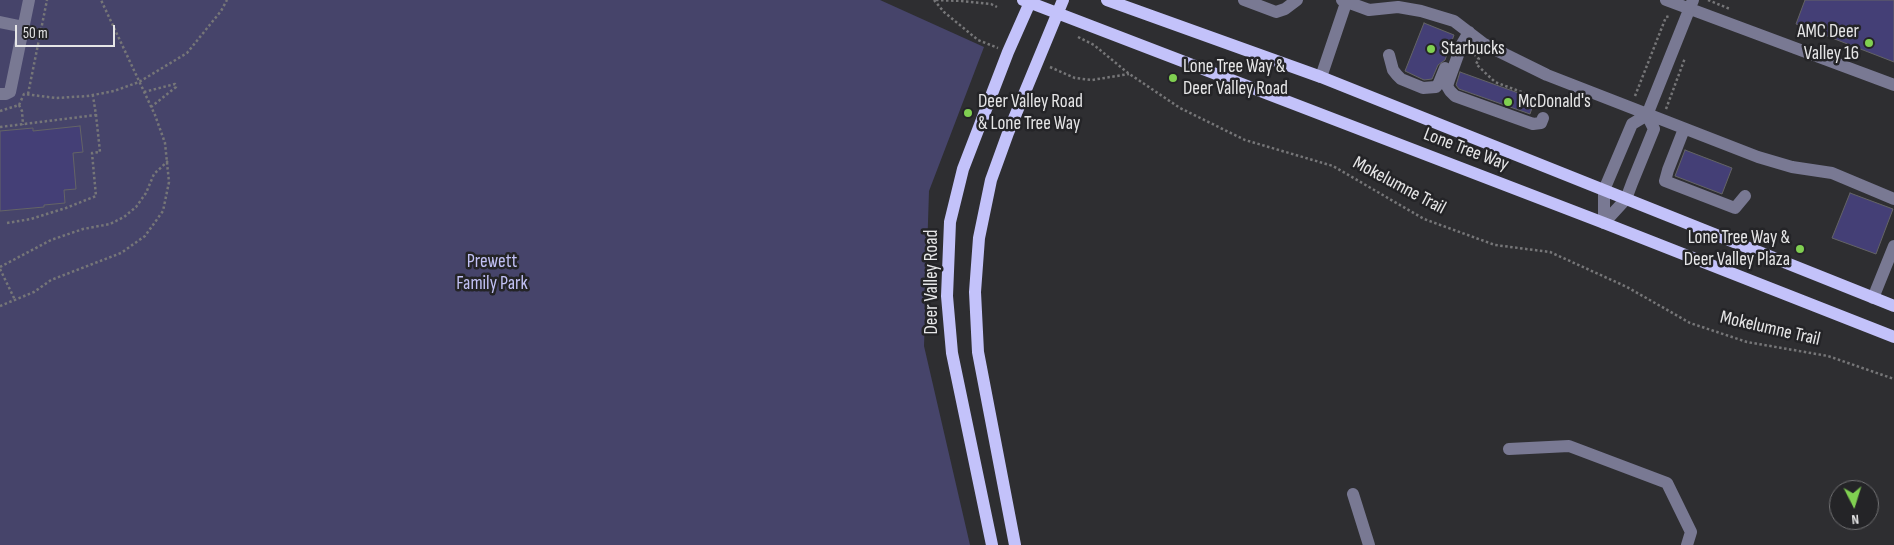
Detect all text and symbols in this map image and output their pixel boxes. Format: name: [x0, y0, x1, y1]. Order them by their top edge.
scale bar: [18, 15, 118, 47]
place label: AMC Deer Valley 16: [1797, 21, 1859, 65]
text: 50 m: [23, 24, 48, 43]
marker: AMC Deer Valley 16: [1863, 37, 1875, 49]
place label: Starbucks: [1441, 38, 1505, 60]
marker: Starbucks: [1425, 43, 1437, 55]
place label: Lone Tree Way & Deer Valley Road: [1183, 56, 1288, 100]
marker: Lone Tree Way & Deer Valley Road: [1167, 72, 1179, 84]
place label: Deer Valley Road & Lone Tree Way: [978, 91, 1083, 135]
place label: McDonald's: [1518, 91, 1591, 113]
marker: McDonald's: [1502, 96, 1514, 108]
marker: Deer Valley Road & Lone Tree Way: [962, 107, 974, 119]
street label: Lone Tree Way: [1420, 123, 1512, 177]
street label: Mokelumne Trail: [1349, 152, 1449, 220]
place label: Lone Tree Way & Deer Valley Plaza: [1684, 227, 1790, 271]
street label: Deer Valley Road: [921, 230, 943, 334]
marker: Lone Tree Way & Deer Valley Plaza: [1794, 243, 1806, 255]
park label: Prewett Family Park: [456, 251, 528, 295]
street label: Mokelumne Trail: [1718, 306, 1822, 352]
north arrow: [1829, 480, 1879, 530]
text: N: [1851, 511, 1860, 528]

